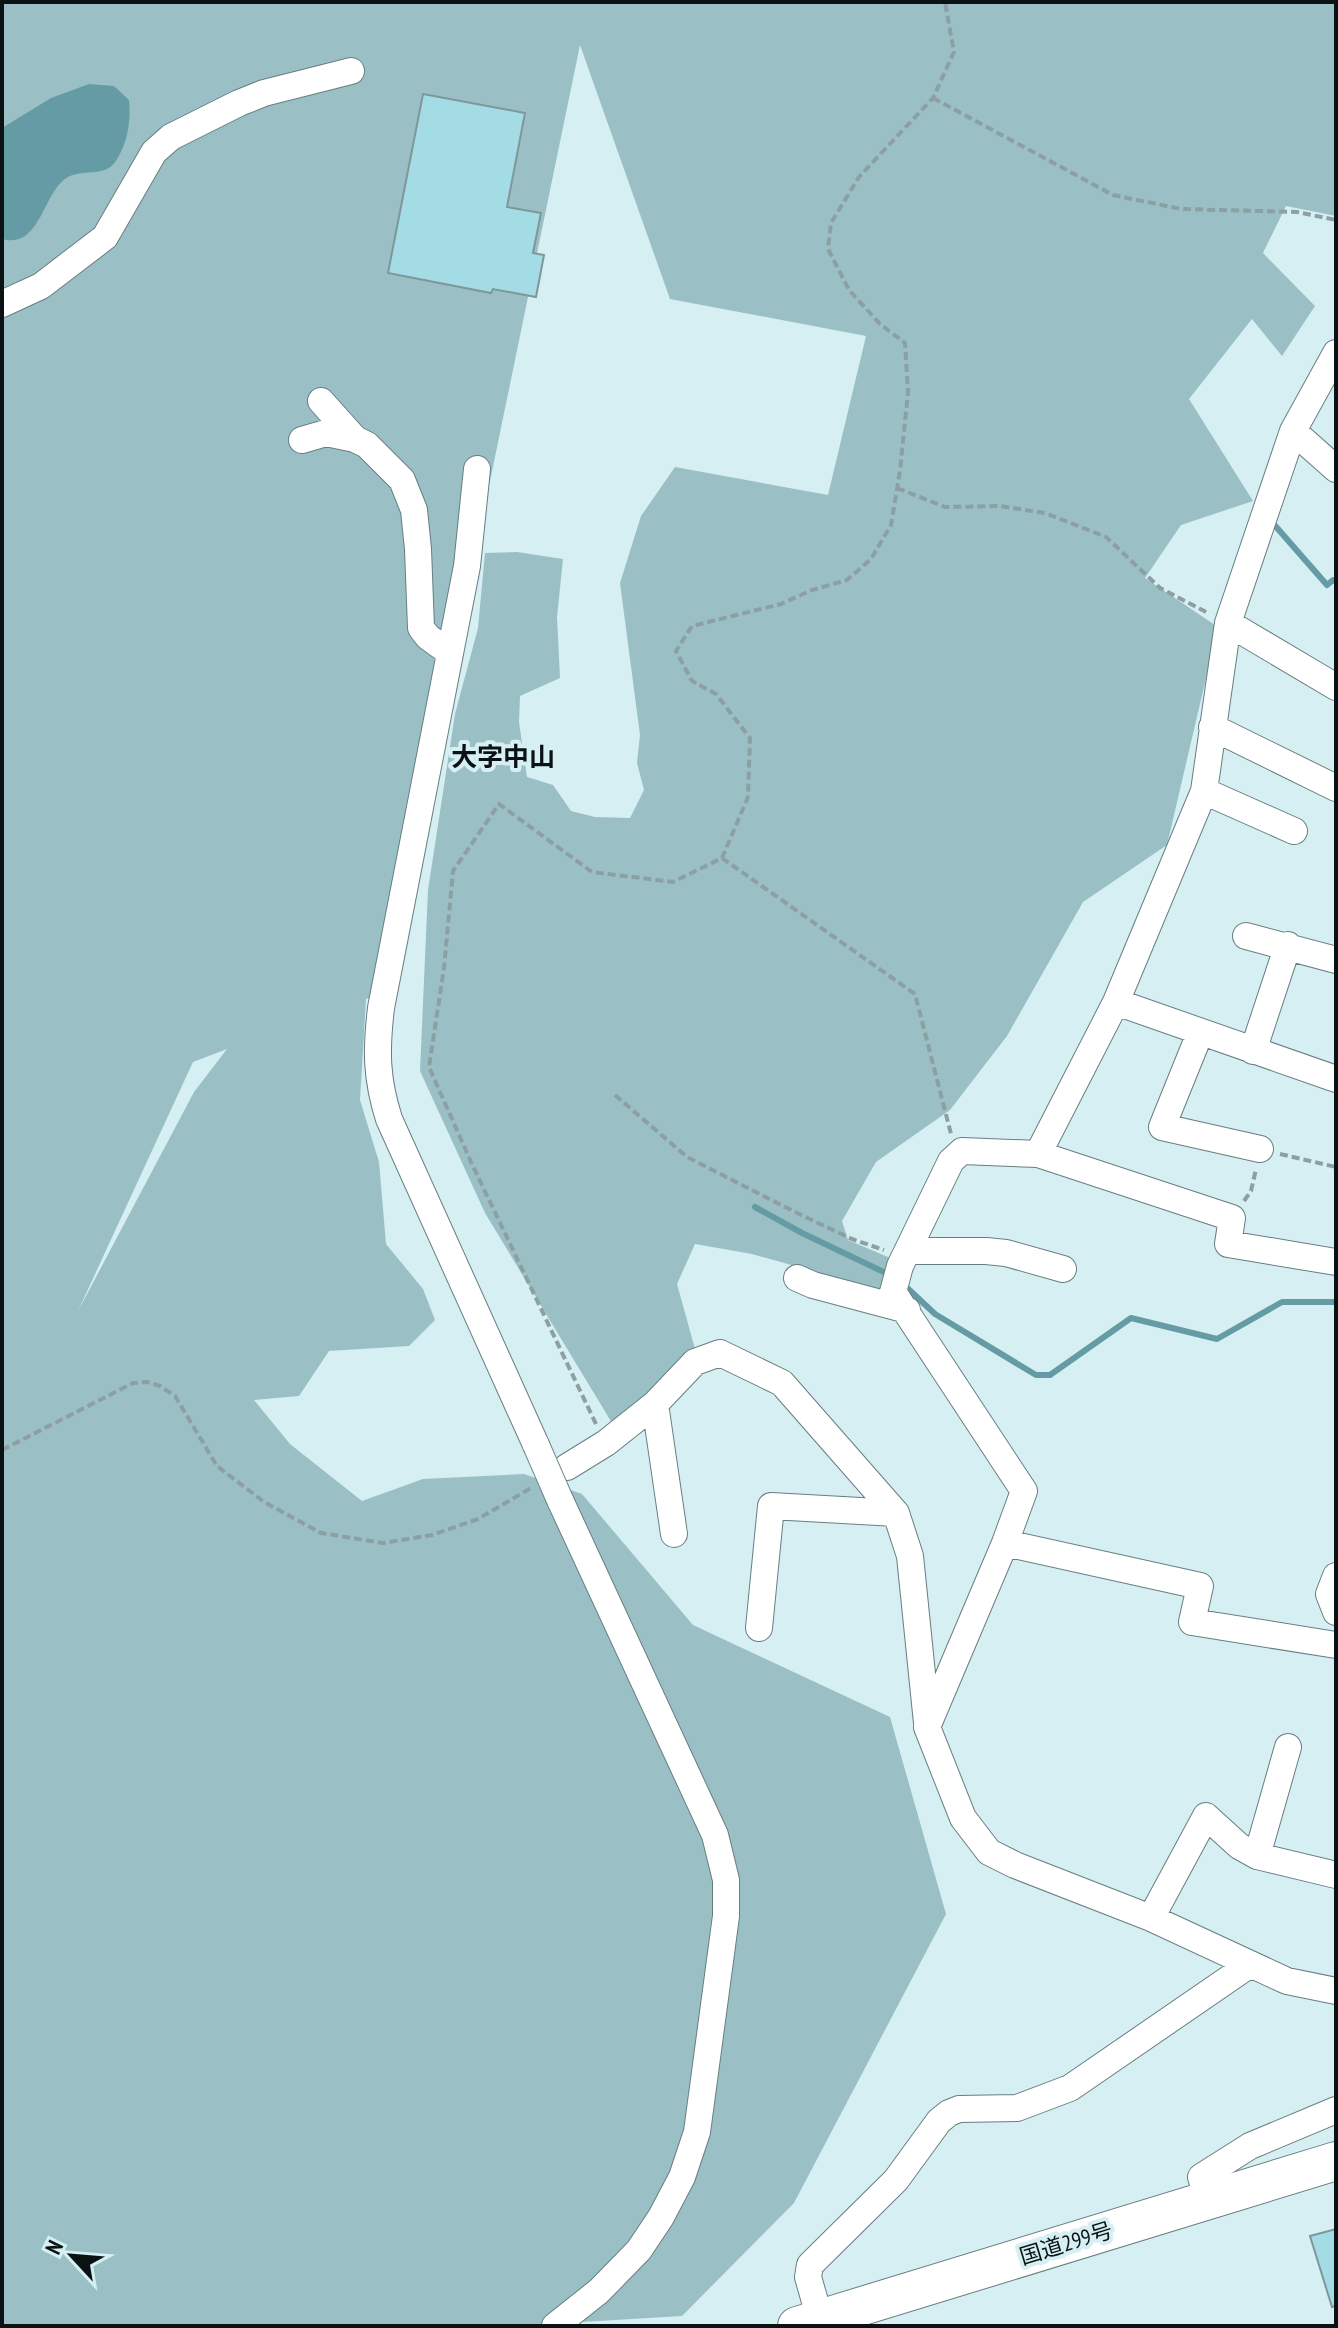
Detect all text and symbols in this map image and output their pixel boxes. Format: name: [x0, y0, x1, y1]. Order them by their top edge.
district label: 大字中山: [451, 740, 555, 773]
north arrow: [32, 2216, 112, 2296]
street label: 国道299号: [1016, 2216, 1116, 2270]
text: N: [39, 2236, 69, 2259]

